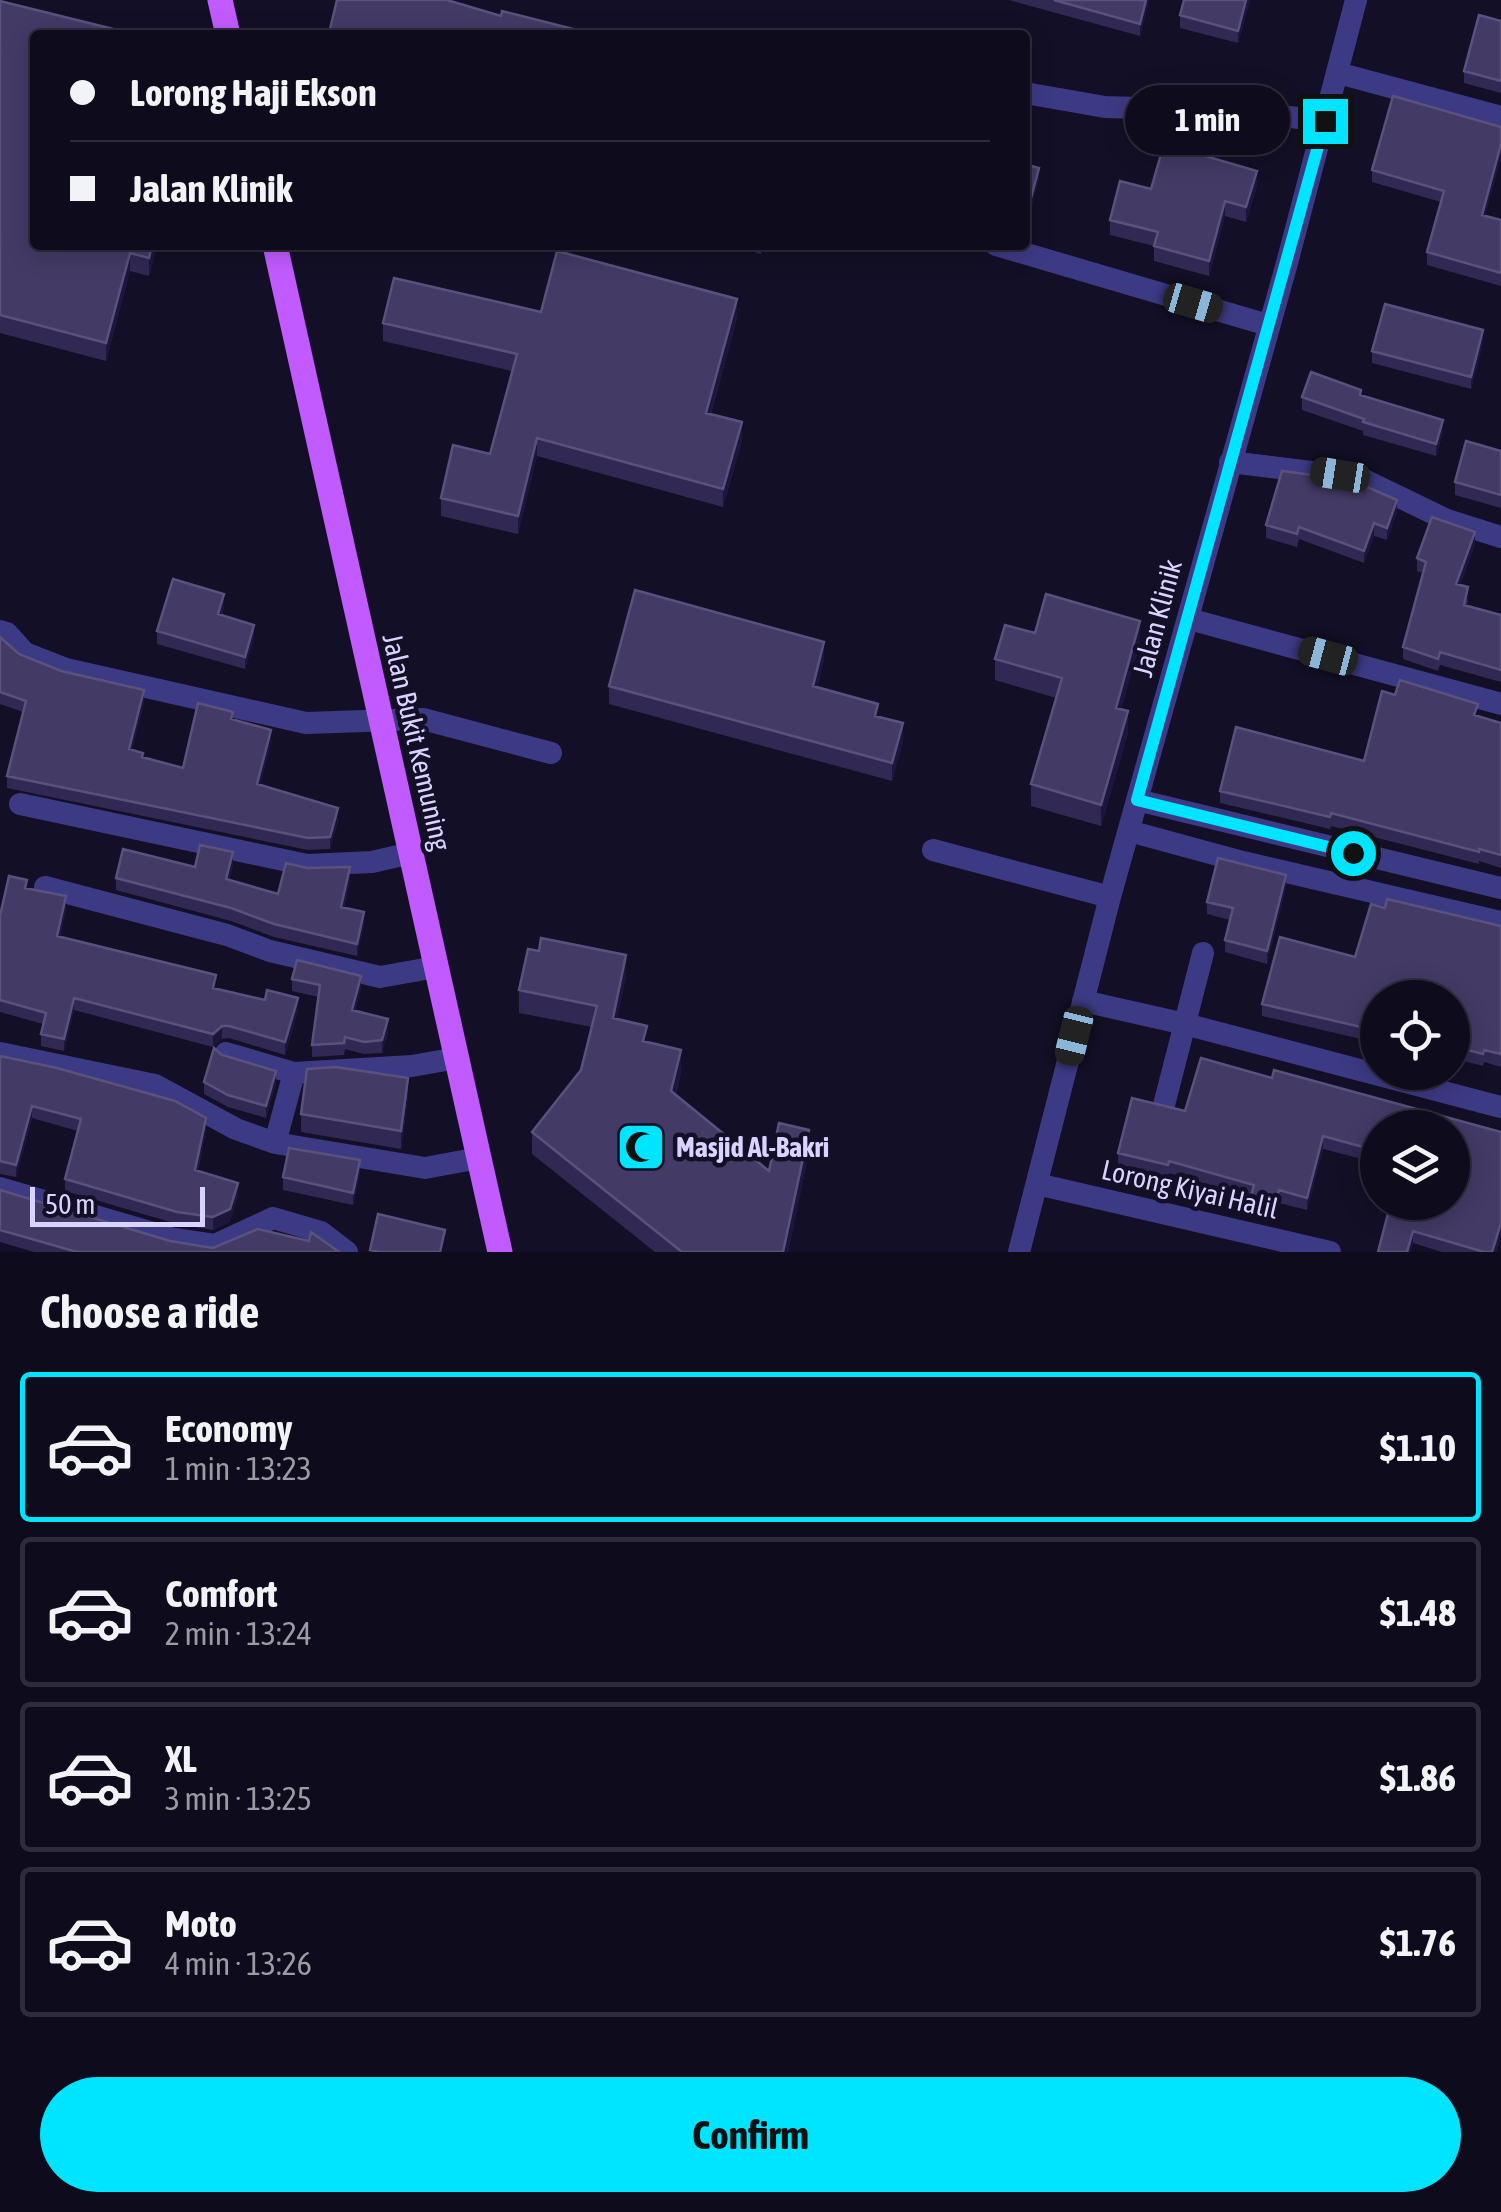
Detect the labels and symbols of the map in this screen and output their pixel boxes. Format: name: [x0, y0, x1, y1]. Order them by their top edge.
callout: 1 min: [1125, 86, 1290, 156]
route end: [1303, 99, 1348, 144]
car: [1160, 280, 1226, 326]
car: [1308, 455, 1372, 495]
street label: Jalan Klinik: [1126, 556, 1188, 680]
street label: Jalan Bukit Kemuning: [376, 630, 458, 854]
car: [1295, 634, 1361, 678]
route start: [1331, 831, 1376, 876]
car: [1052, 1003, 1096, 1069]
mosque icon: Masjid Al-Bakri: [615, 1121, 667, 1173]
place label: Masjid Al-Bakri: [676, 1131, 829, 1163]
street label: Lorong Kiyai Halil: [1099, 1153, 1282, 1225]
scale bar: [30, 1182, 205, 1226]

